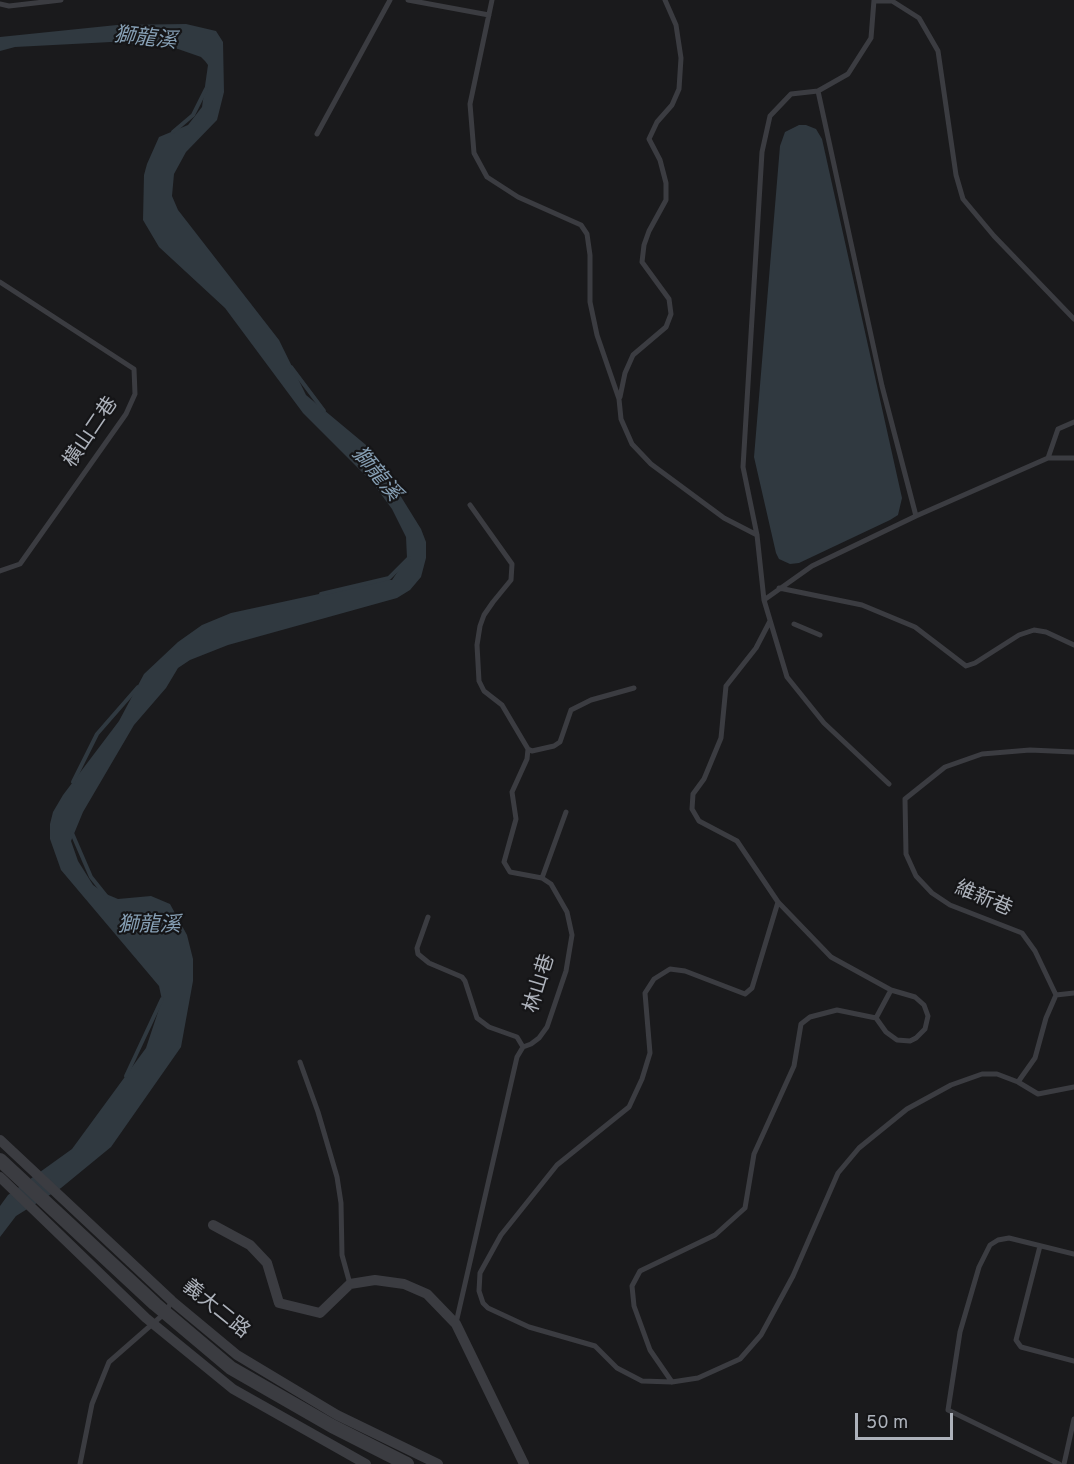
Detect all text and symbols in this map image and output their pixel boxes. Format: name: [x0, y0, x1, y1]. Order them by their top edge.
water label: 獅龍溪: [112, 24, 178, 56]
street label: 橫山二巷: [60, 393, 124, 473]
water label: 獅龍溪: [345, 443, 405, 507]
street label: 維新巷: [951, 877, 1015, 923]
water label: 獅龍溪: [118, 914, 180, 940]
street label: 林山巷: [521, 952, 561, 1016]
street label: 義大二路: [176, 1276, 254, 1344]
scale bar: [858, 1401, 956, 1439]
text: 50 m: [866, 1412, 908, 1435]

